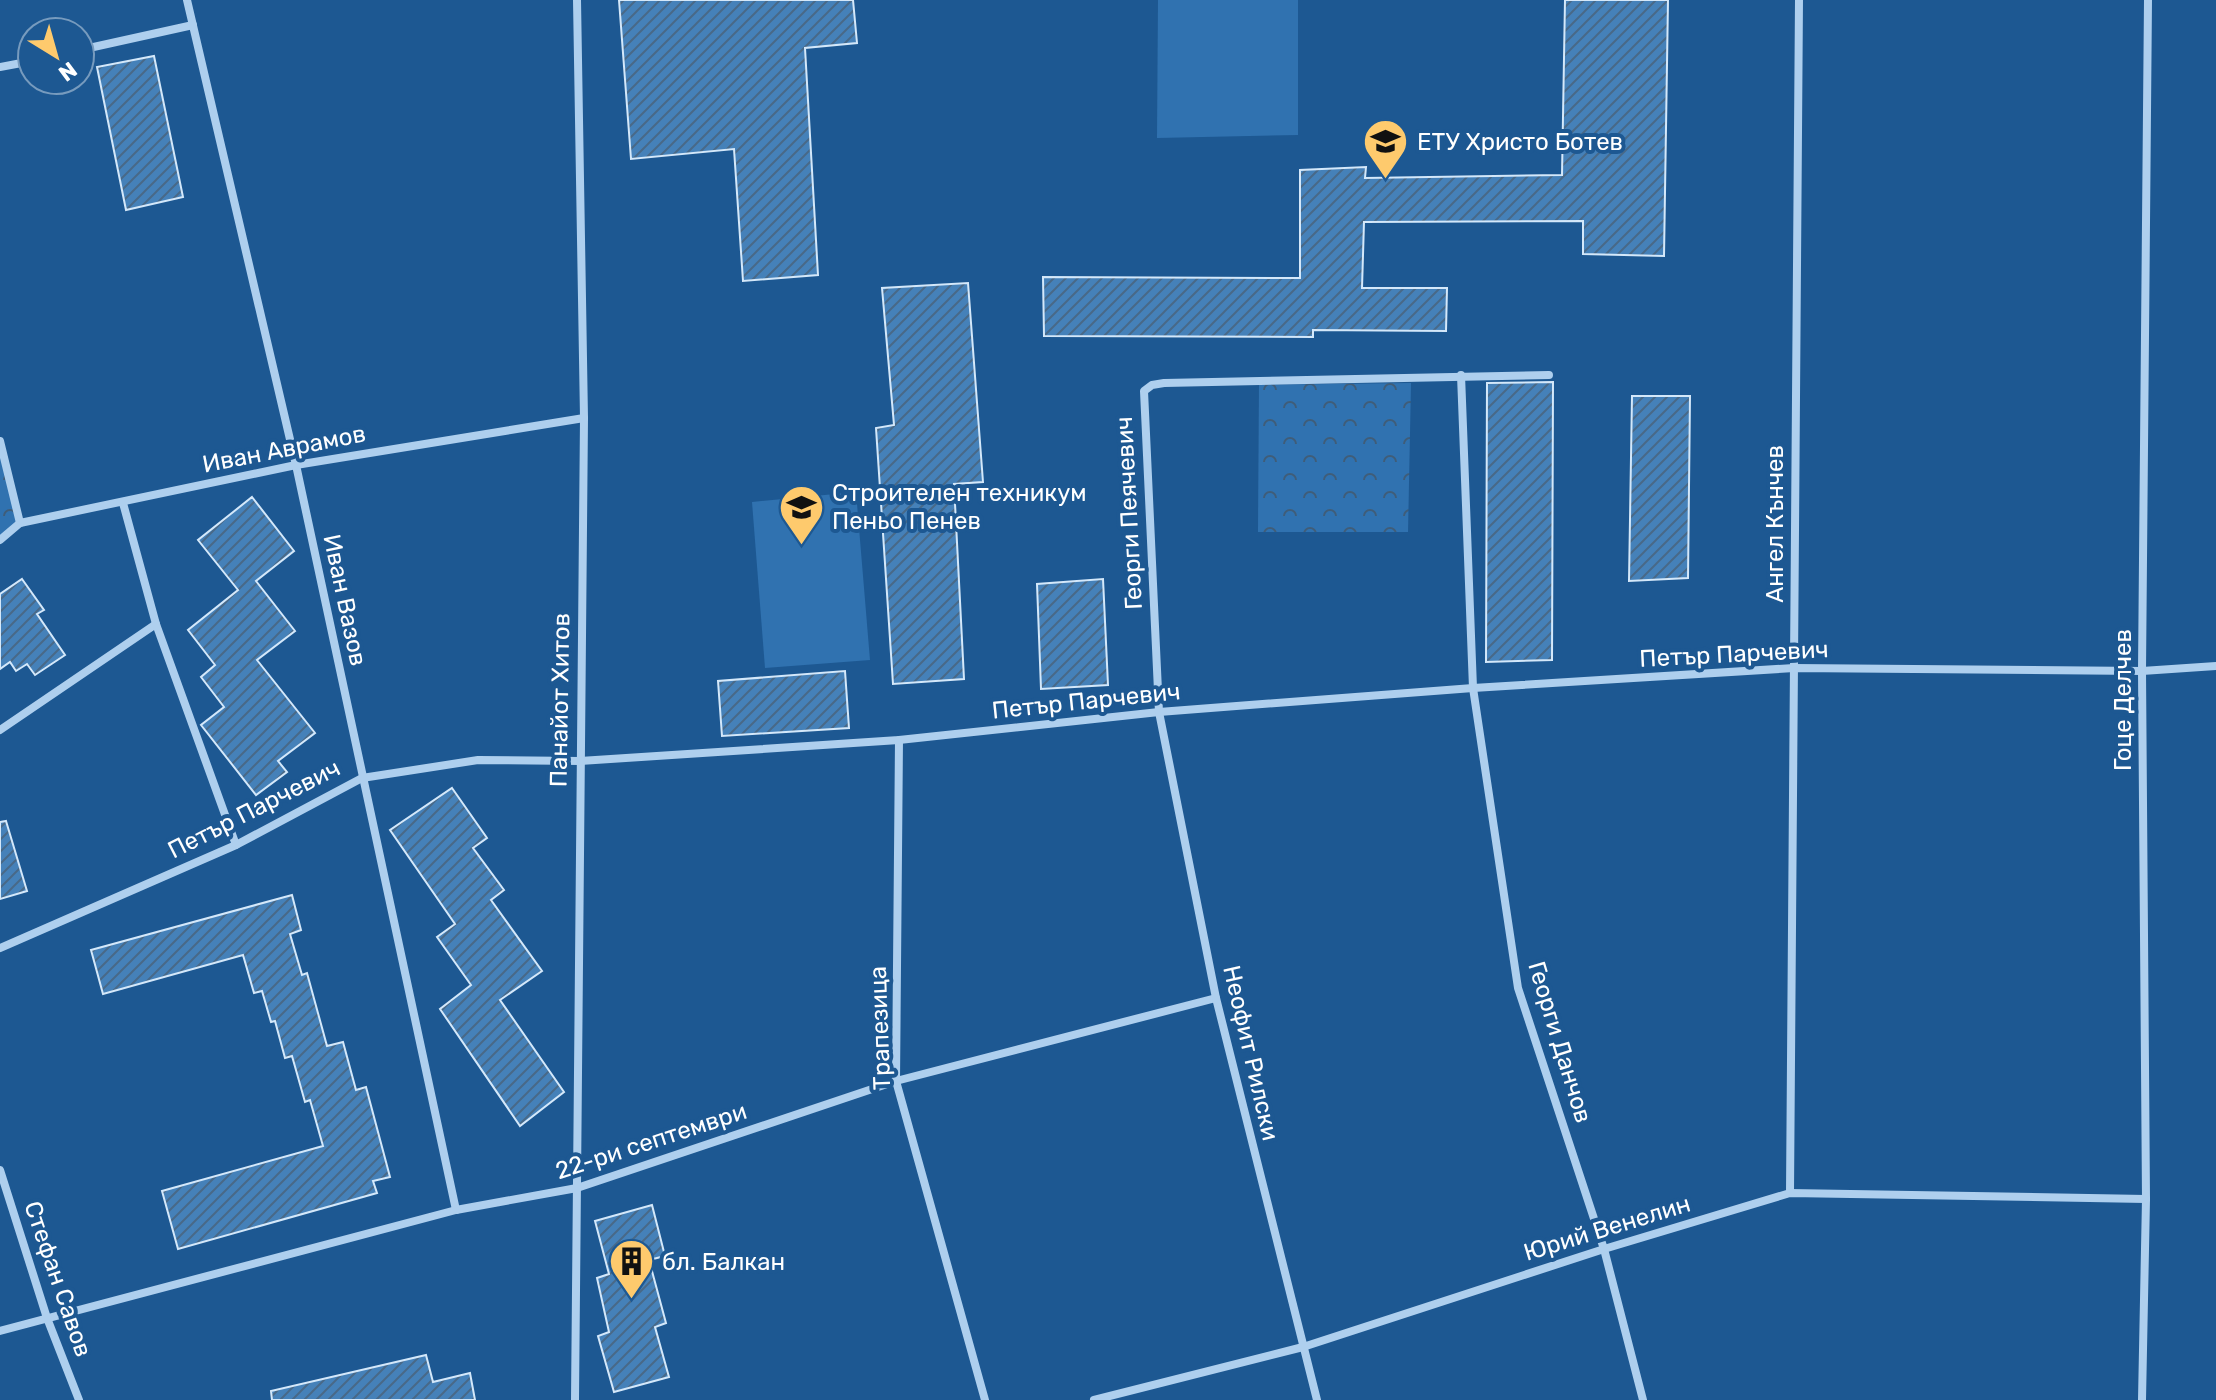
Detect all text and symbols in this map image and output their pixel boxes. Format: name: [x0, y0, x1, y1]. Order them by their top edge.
north arrow: [16, 16, 96, 96]
text: N: [53, 56, 82, 87]
school or university icon: ЕТУ Христо Ботев: [1362, 118, 1410, 181]
place label: ЕТУ Христо Ботев: [1417, 128, 1623, 156]
street label: Георги Пеячевич: [1110, 416, 1148, 610]
street label: Иван Аврамов: [200, 419, 368, 479]
street label: Ангел Кънчев: [1761, 445, 1789, 603]
place label: Строителен техникум Пеньо Пенев: [832, 479, 1087, 535]
school or university icon: Строителен техникум Пеньо Пенев: [777, 483, 825, 546]
street label: Иван Вазов: [317, 532, 373, 668]
street label: Панайот Хитов: [544, 613, 576, 787]
street label: Гоце Делчев: [2109, 629, 2137, 771]
street label: Петър Парчевич: [1639, 635, 1829, 673]
street label: Петър Парчевич: [990, 677, 1182, 725]
street label: Петър Парчевич: [163, 754, 345, 864]
street label: Георги Данчов: [1522, 958, 1598, 1126]
street label: Неофит Рилски: [1217, 963, 1285, 1143]
street label: Трапезица: [864, 966, 896, 1090]
street label: 22-ри септември: [552, 1097, 750, 1185]
street label: Юрий Венелин: [1520, 1189, 1694, 1267]
street label: Стефан Савов: [18, 1198, 98, 1360]
building icon: бл. Балкан: [607, 1238, 655, 1301]
place label: бл. Балкан: [662, 1248, 785, 1276]

